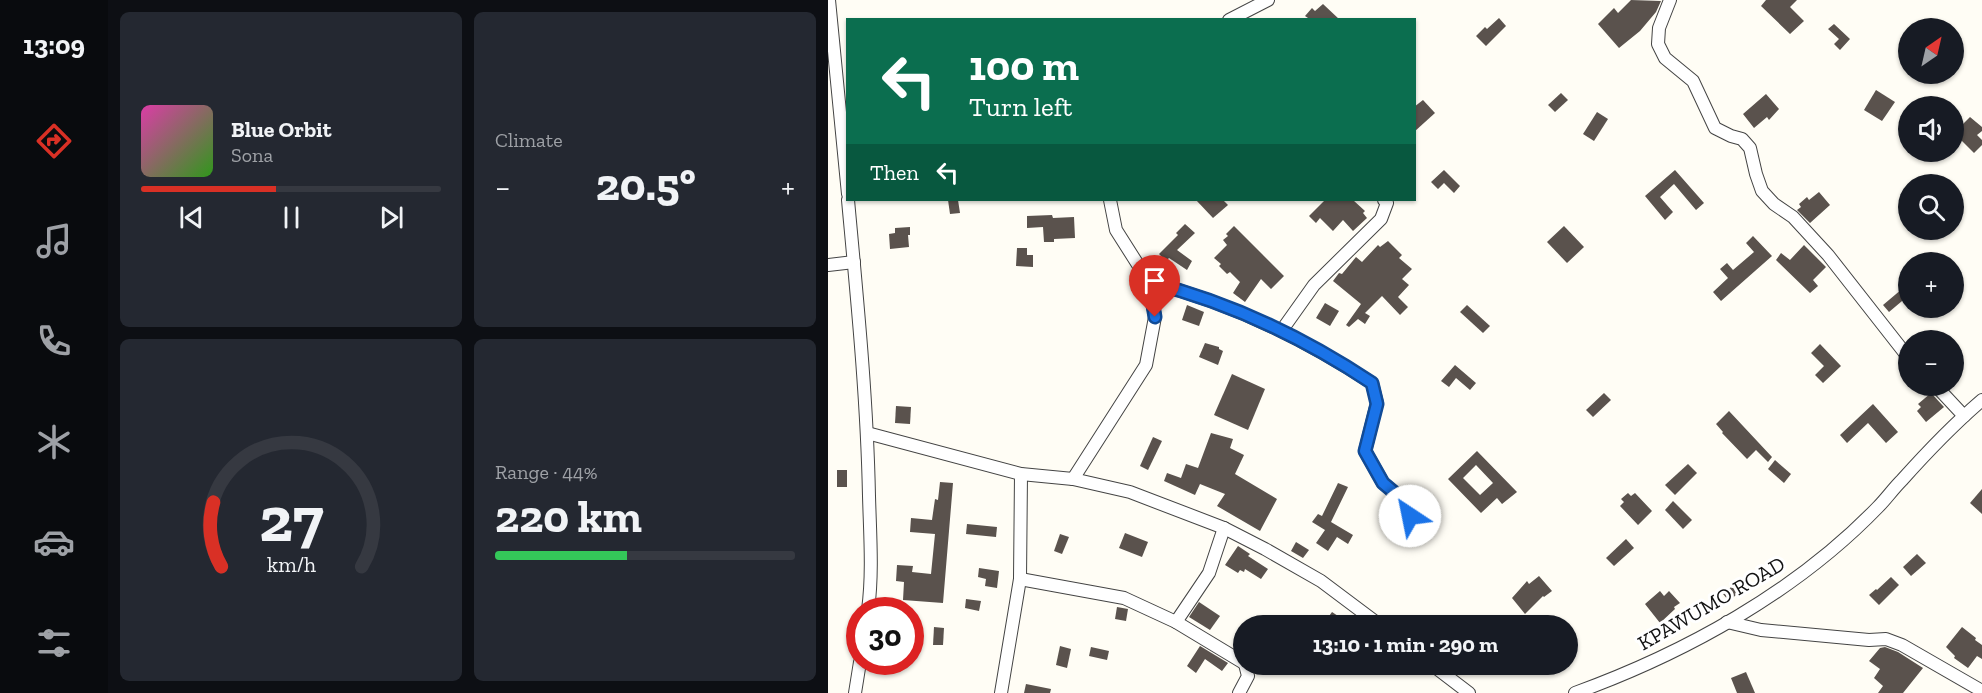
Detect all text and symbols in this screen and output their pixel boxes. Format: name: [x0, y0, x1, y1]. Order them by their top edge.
north arrow: [1898, 18, 1964, 84]
map controls: [1898, 18, 1964, 396]
text: 13:09: [23, 29, 85, 61]
text: 100 m: [969, 40, 1079, 91]
icon: left: [870, 42, 948, 120]
text: Turn left: [969, 91, 1072, 123]
button: sound: [1898, 96, 1964, 162]
text: Blue Orbit: [231, 116, 331, 143]
icon: directions: [33, 120, 75, 162]
text: Climate: [495, 128, 563, 152]
text: Sona: [231, 143, 273, 167]
icon: left: [931, 156, 964, 189]
text: 20.5°: [596, 158, 696, 212]
text: Then: [870, 159, 919, 186]
text: −: [495, 167, 510, 206]
text: +: [781, 167, 795, 206]
button: search: [1898, 174, 1964, 240]
icon: previous: [175, 201, 208, 234]
icon: pause: [275, 201, 308, 234]
icon: next: [375, 201, 408, 234]
icon: music: [33, 220, 75, 262]
button: +: [1898, 252, 1964, 318]
pin: [1129, 255, 1180, 317]
icon: arrive: [1138, 264, 1171, 297]
icon: phone: [33, 320, 75, 362]
button: −: [1898, 330, 1964, 396]
icon: climate: [33, 421, 75, 463]
text: Range · 44%: [495, 460, 598, 484]
text: 27: [259, 482, 323, 557]
position arrow: [1378, 484, 1442, 548]
text: 220 km: [495, 490, 642, 544]
icon: car: [33, 521, 75, 563]
street label: KPAWUMO ROAD: [1633, 551, 1789, 655]
text: km/h: [267, 552, 315, 577]
speed limit sign: 30: [846, 597, 924, 675]
icon: filters: [33, 622, 75, 664]
text: 13:10 · 1 min · 290 m: [1313, 631, 1498, 658]

